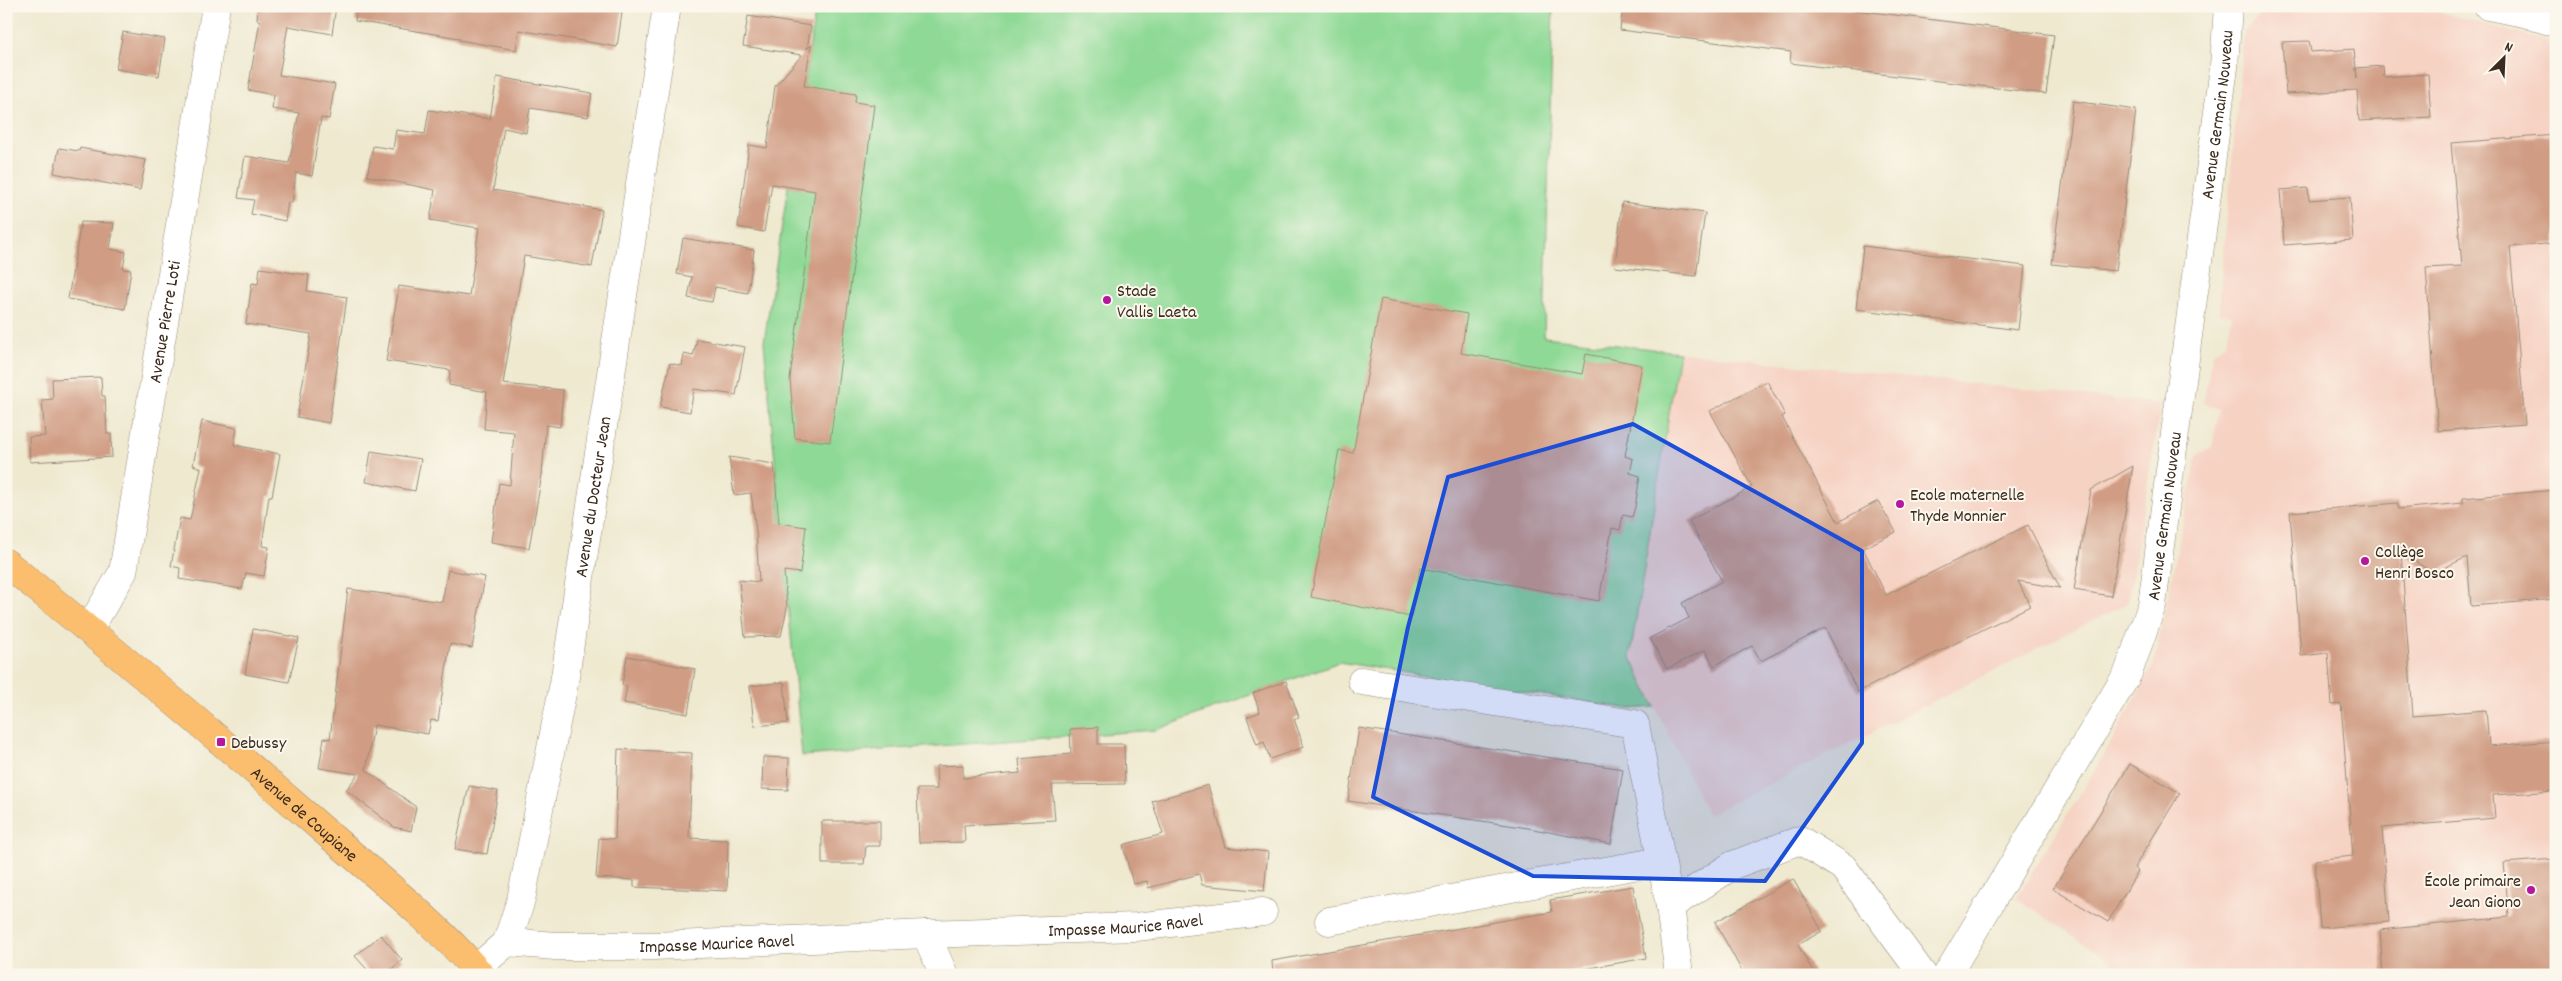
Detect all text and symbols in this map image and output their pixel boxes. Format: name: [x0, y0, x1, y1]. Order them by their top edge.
street label: Avenue Germain Nouveau: [2196, 29, 2241, 201]
north arrow: [2480, 32, 2530, 82]
text: N: [2501, 37, 2516, 59]
street label: Avenue Pierre Loti: [144, 259, 189, 385]
place label: Stade Vallis Laeta: [1117, 280, 1197, 326]
marker: Stade Vallis Laeta: [1101, 294, 1113, 306]
street label: Avenue du Docteur Jean: [570, 415, 619, 579]
street label: Avenue Germain Nouveau: [2143, 430, 2190, 602]
place label: Ecole maternelle Thyde Monnier: [1910, 484, 2025, 530]
marker: Ecole maternelle Thyde Monnier: [1894, 498, 1906, 510]
place label: Collège Henri Bosco: [2375, 541, 2454, 587]
marker: Collège Henri Bosco: [2359, 555, 2371, 567]
place label: Debussy: [231, 732, 287, 757]
marker: Debussy: [215, 736, 227, 748]
street label: Avenue de Coupiane: [244, 762, 362, 869]
place label: École primaire Jean Giono: [2424, 870, 2521, 916]
marker: École primaire Jean Giono: [2525, 884, 2537, 896]
street label: Impasse Maurice Ravel: [1048, 909, 1205, 945]
street label: Impasse Maurice Ravel: [639, 930, 796, 961]

